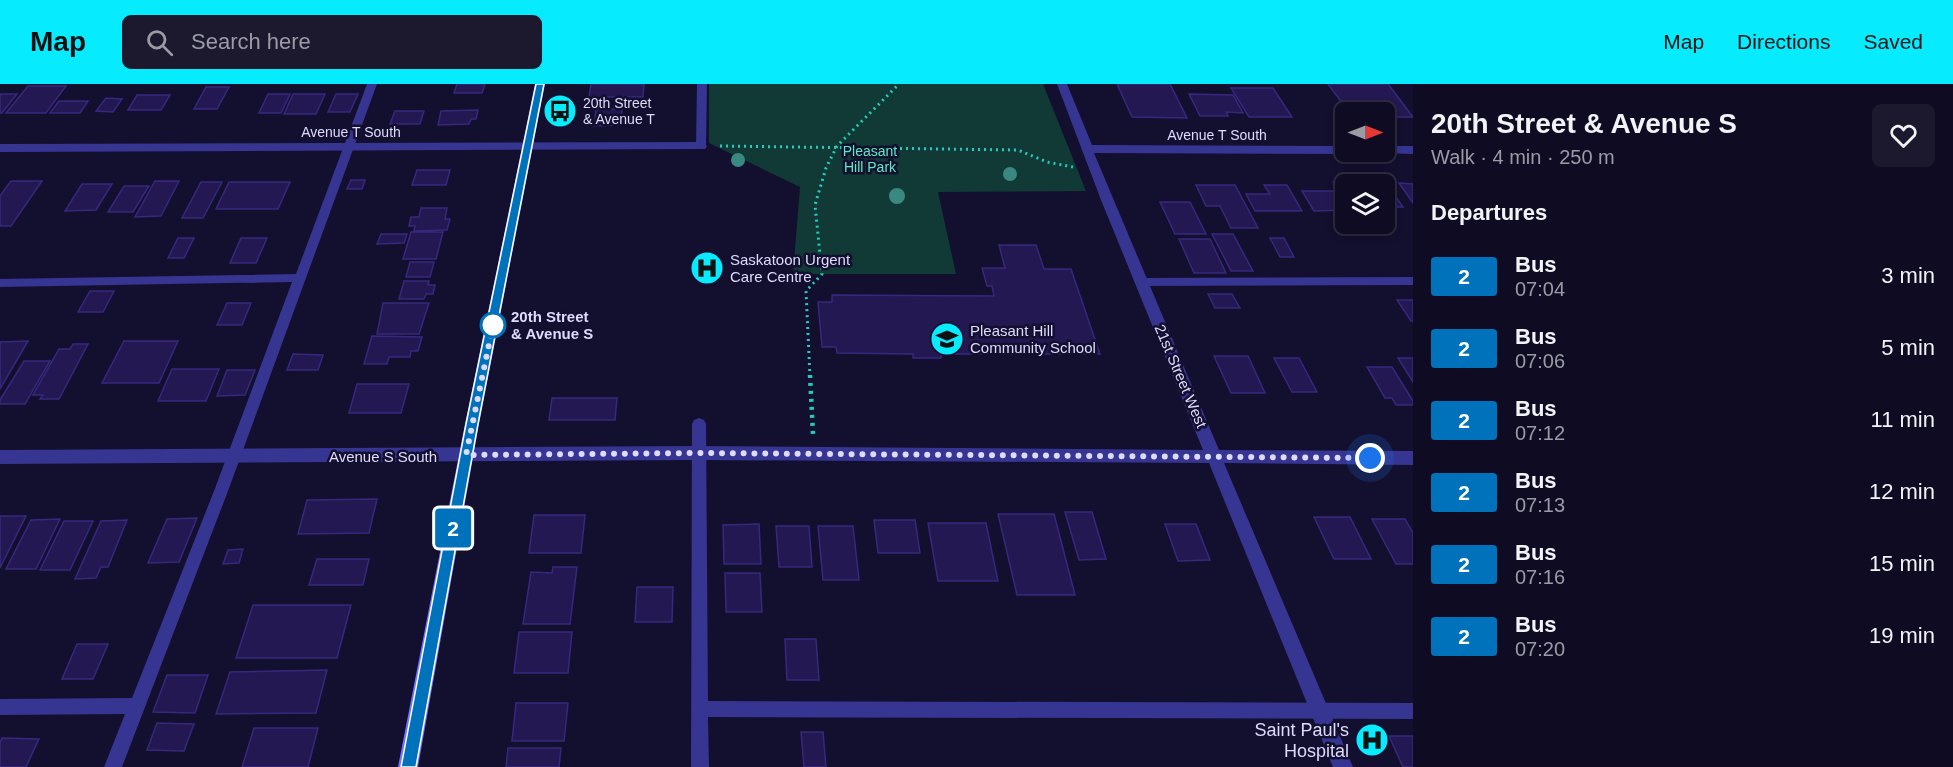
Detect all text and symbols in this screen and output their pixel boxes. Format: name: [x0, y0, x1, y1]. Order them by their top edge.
search box: [122, 15, 542, 69]
text: Map: [30, 26, 86, 57]
icon: search: [143, 26, 176, 59]
text: Search here: [191, 29, 311, 54]
text: Map: [1663, 30, 1704, 53]
text: Directions: [1737, 30, 1830, 53]
text: Saved: [1863, 30, 1923, 53]
bus stop icon: 20th Street & Avenue T: [542, 93, 578, 129]
place label: 20th Street & Avenue T: [583, 95, 655, 127]
north arrow: [1335, 102, 1395, 162]
map controls: [1335, 102, 1395, 234]
button: heart: [1872, 104, 1935, 167]
text: 20th Street & Avenue S: [1431, 108, 1737, 139]
street label: Avenue T South: [301, 124, 401, 140]
street label: Avenue T South: [1167, 127, 1267, 143]
park label: Pleasant Hill Park: [843, 143, 897, 175]
text: Walk · 4 min · 250 m: [1431, 146, 1615, 168]
button: layers: [1335, 174, 1395, 234]
text: Departures: [1431, 200, 1547, 225]
hospital icon: Saskatoon Urgent Care Centre: [689, 250, 725, 286]
place label: Saskatoon Urgent Care Centre: [730, 251, 851, 285]
text: Bus: [1515, 252, 1557, 277]
text: 3 min: [1881, 263, 1935, 288]
text: 2: [1458, 265, 1470, 288]
text: 07:04: [1515, 278, 1565, 300]
place label: 20th Street & Avenue S: [511, 308, 593, 342]
marker: 20th Street & Avenue S: [480, 312, 506, 338]
school or university icon: Pleasant Hill Community School: [929, 321, 965, 357]
place label: Pleasant Hill Community School: [970, 322, 1096, 356]
street label: 21st Street West: [1152, 322, 1211, 431]
text: Bus: [1515, 324, 1557, 349]
text: 5 min: [1881, 335, 1935, 360]
text: 2: [1458, 337, 1470, 360]
text: 07:06: [1515, 350, 1565, 372]
text: Bus: [1515, 396, 1557, 421]
text: 11 min: [1871, 407, 1935, 432]
text: 2: [1458, 409, 1470, 432]
text: 07:12: [1515, 422, 1565, 444]
your location: [1355, 443, 1385, 473]
street label: Avenue S South: [329, 448, 437, 465]
text: Bus: [1515, 468, 1557, 493]
text: 12 min: [1869, 479, 1935, 504]
text: 2: [1458, 481, 1470, 504]
text: 07:13: [1515, 494, 1565, 516]
line badge: 2: [434, 508, 472, 548]
text: 2: [447, 517, 459, 540]
text: Bus: [1515, 540, 1557, 565]
text: 15 min: [1869, 551, 1935, 576]
text: 2: [1458, 553, 1470, 576]
text: 07:16: [1515, 566, 1565, 588]
text: Bus: [1515, 612, 1557, 637]
text: 19 min: [1869, 623, 1935, 648]
text: 2: [1458, 625, 1470, 648]
text: 07:20: [1515, 638, 1565, 660]
place label: Saint Paul's Hospital: [1255, 720, 1349, 761]
hospital icon: Saint Paul's Hospital: [1354, 722, 1390, 758]

